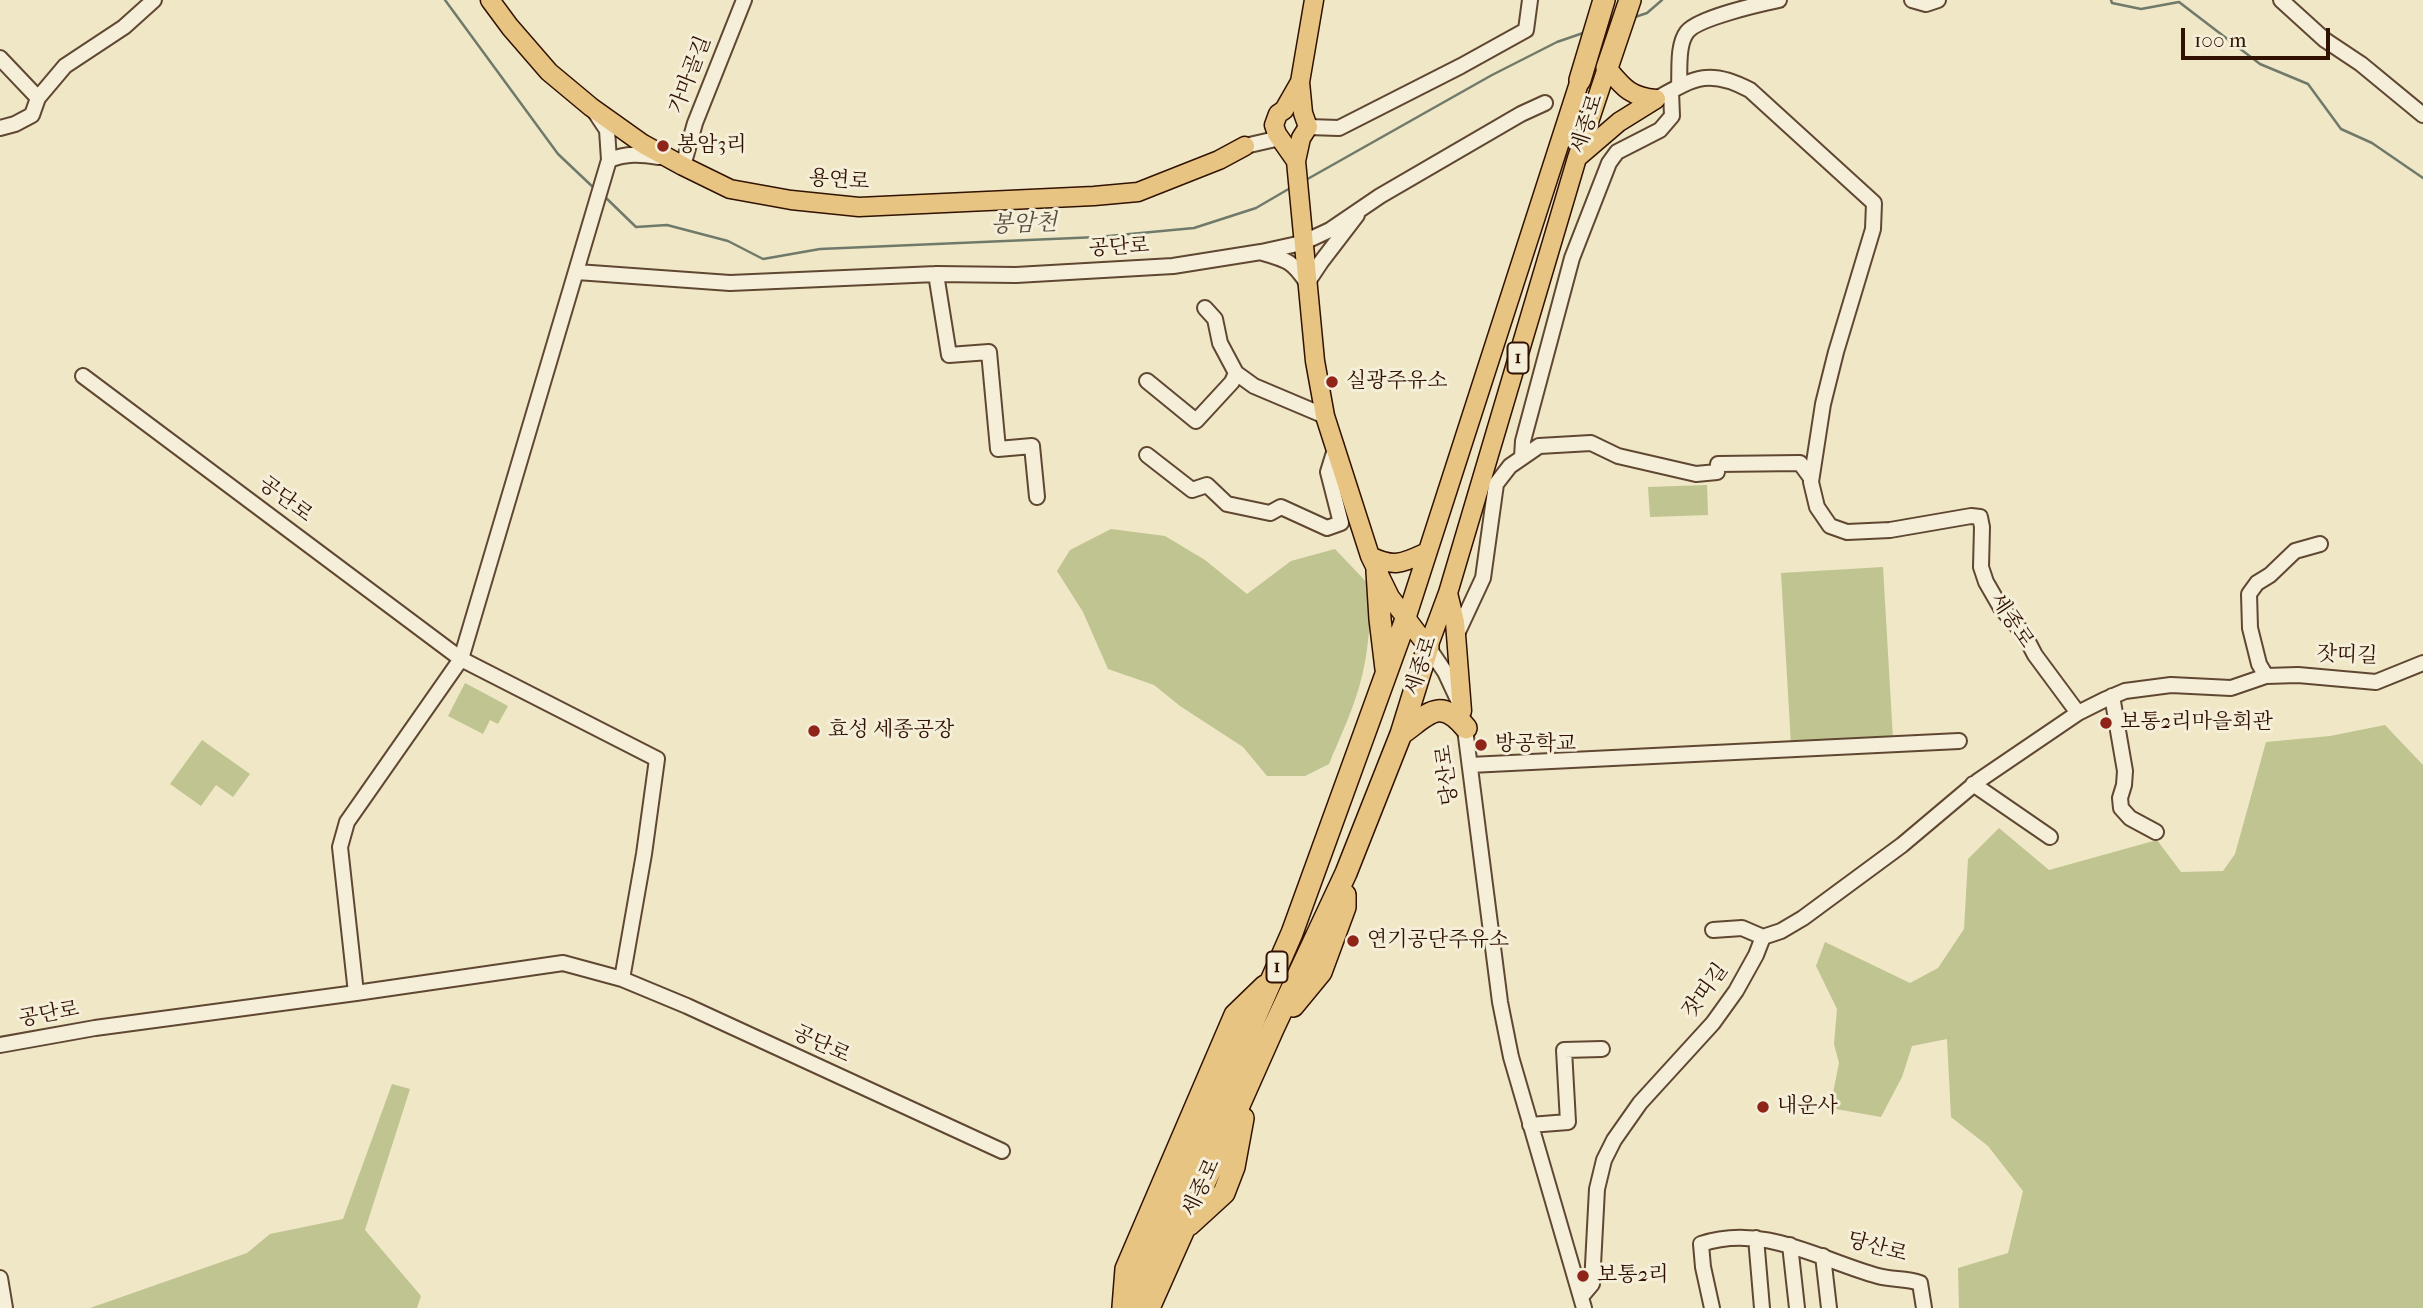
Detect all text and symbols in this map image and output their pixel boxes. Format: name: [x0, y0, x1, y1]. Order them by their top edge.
scale bar: [2185, 14, 2334, 58]
text: 100 m: [2194, 28, 2247, 52]
street label: 가마골길: [665, 33, 717, 117]
street label: 세종로: [1567, 91, 1609, 157]
place label: 봉암3리: [677, 133, 746, 159]
marker: 봉암3리: [655, 138, 671, 154]
street label: 용연로: [808, 166, 870, 196]
water label: 봉암천: [990, 210, 1058, 240]
street label: 공단로: [1088, 234, 1150, 262]
road number: 1: [1508, 342, 1528, 374]
place label: 실광주유소: [1346, 369, 1447, 395]
marker: 실광주유소: [1324, 374, 1340, 390]
street label: 공단로: [253, 472, 317, 528]
street label: 세종로: [1984, 589, 2038, 653]
street label: 세종로: [1401, 633, 1443, 699]
street label: 잣띠길: [2316, 642, 2378, 670]
place label: 보통2리마을회관: [2120, 710, 2273, 736]
marker: 보통2리마을회관: [2098, 715, 2114, 731]
place label: 효성 세종공장: [828, 718, 954, 744]
marker: 효성 세종공장: [806, 723, 822, 739]
place label: 방공학교: [1495, 732, 1576, 758]
marker: 방공학교: [1473, 737, 1489, 753]
street label: 당산로: [1432, 743, 1464, 807]
place label: 연기공단주유소: [1367, 928, 1509, 954]
marker: 연기공단주유소: [1345, 933, 1361, 949]
road number: 1: [1266, 951, 1288, 982]
street label: 잣띠길: [1678, 959, 1734, 1023]
street label: 공단로: [17, 997, 81, 1033]
street label: 공단로: [788, 1021, 854, 1069]
place label: 내운사: [1777, 1094, 1838, 1120]
marker: 내운사: [1755, 1099, 1771, 1115]
street label: 세종로: [1178, 1155, 1226, 1221]
street label: 당산로: [1844, 1228, 1910, 1268]
place label: 보통2리: [1597, 1263, 1669, 1289]
marker: 보통2리: [1575, 1268, 1591, 1284]

